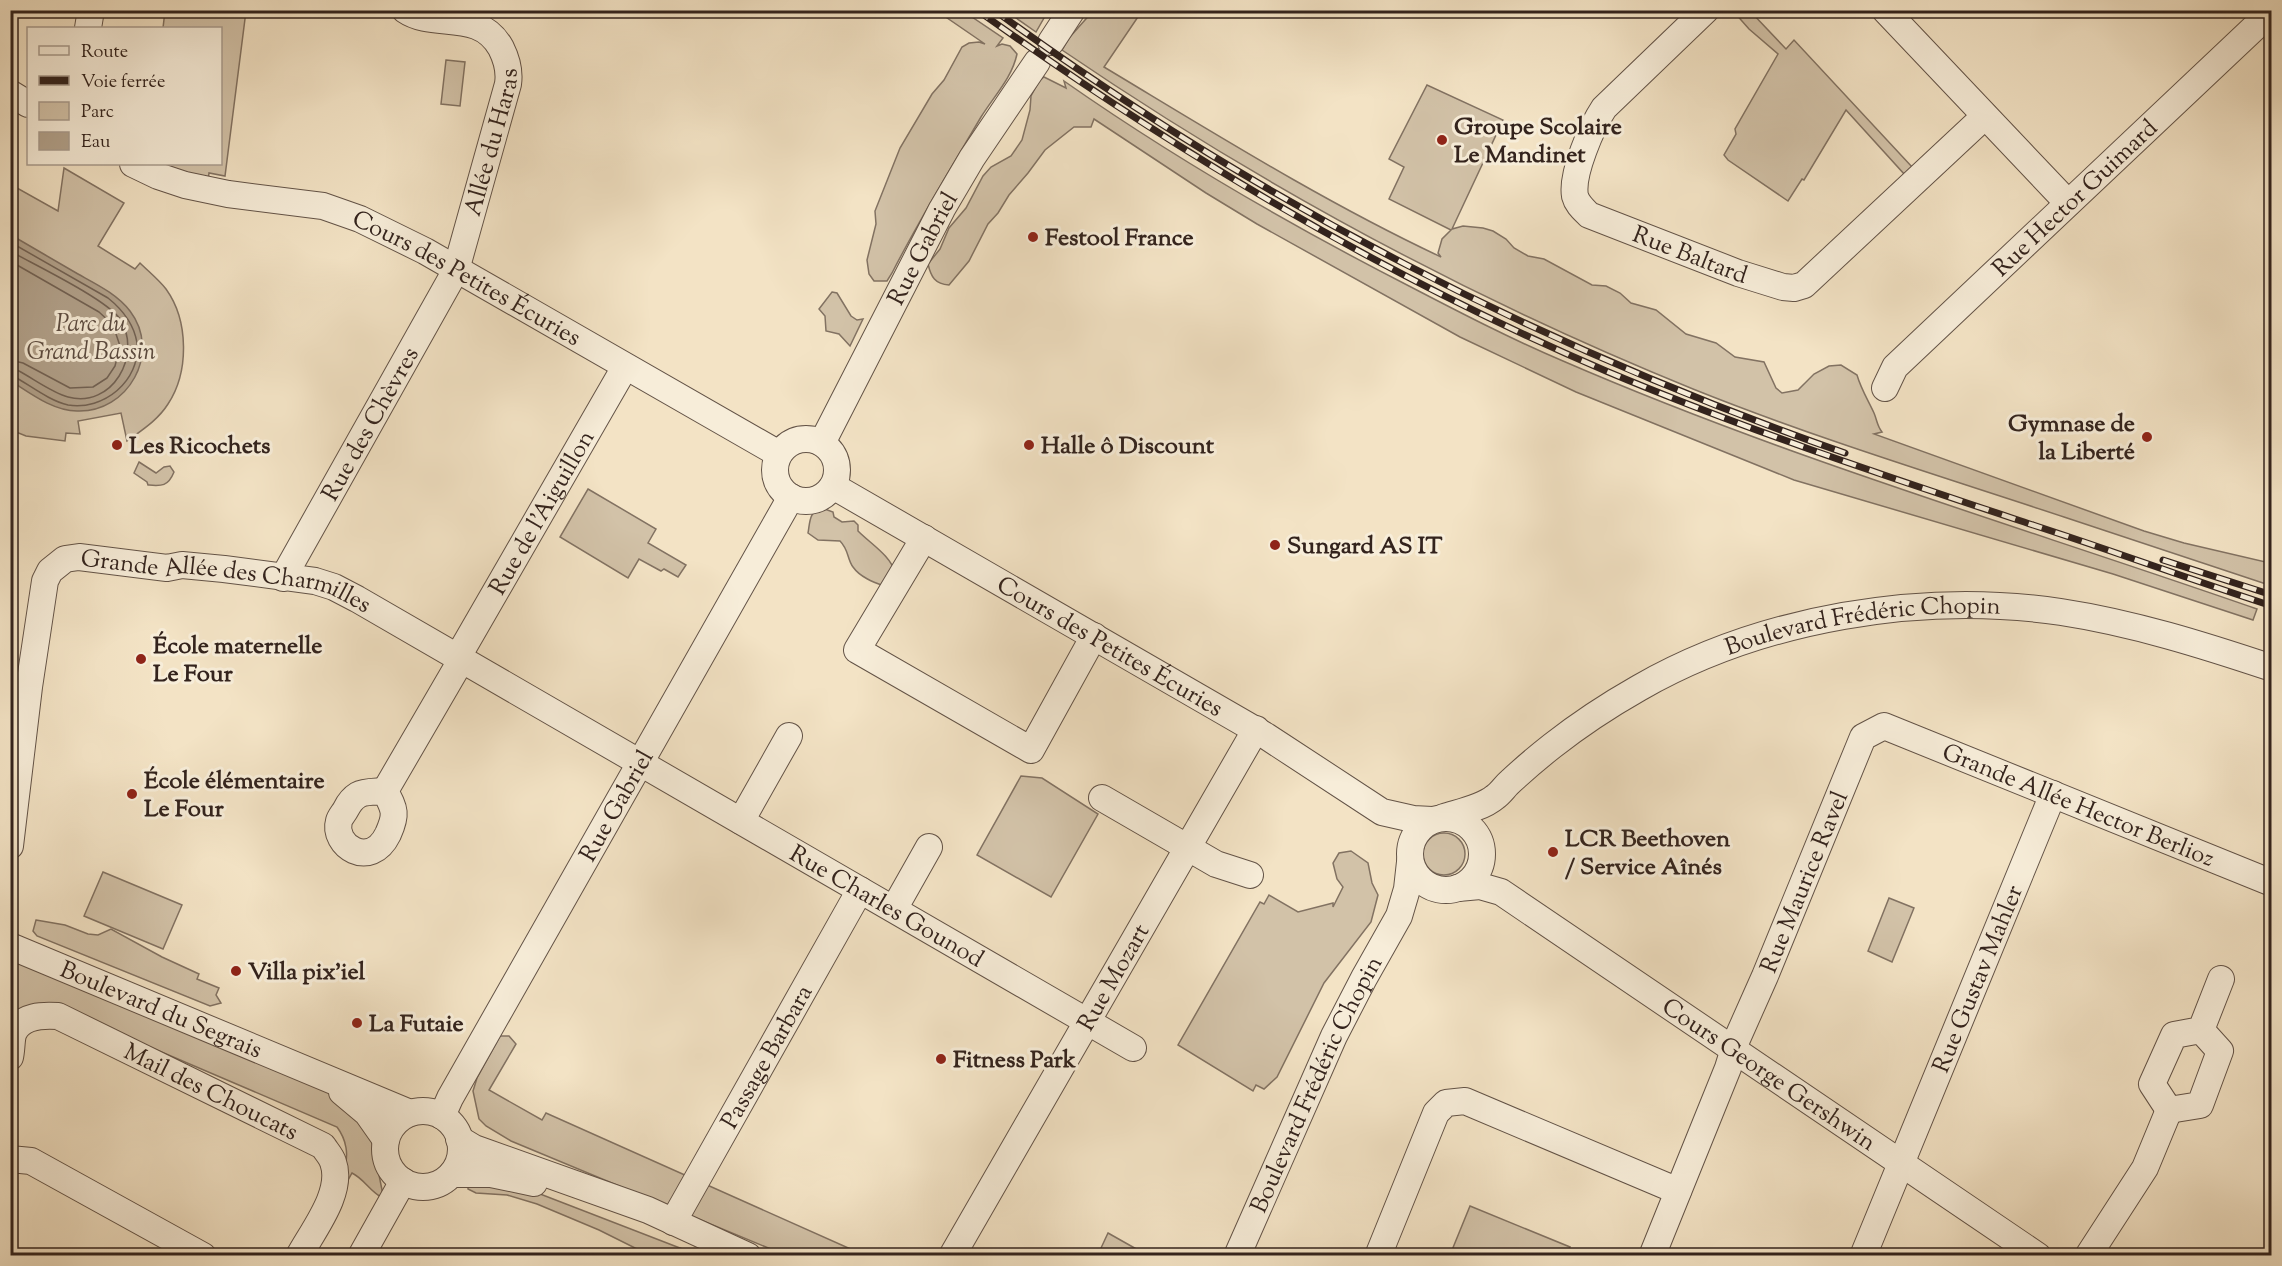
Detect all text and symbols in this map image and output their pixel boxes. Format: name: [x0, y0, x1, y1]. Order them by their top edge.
legend: [27, 27, 222, 165]
text: Route: [81, 40, 128, 66]
street label: Allée du Haras: [457, 67, 528, 220]
text: Voie ferrée: [81, 70, 165, 96]
text: Parc: [81, 100, 114, 126]
place label: Groupe Scolaire Le Mandinet: [1454, 111, 1622, 173]
street label: Rue Hector Guimard: [1985, 112, 2166, 286]
text: Eau: [81, 130, 110, 156]
marker: Groupe Scolaire Le Mandinet: [1435, 133, 1449, 147]
street label: Rue Gabriel: [880, 186, 968, 312]
street label: Cours des Petites Écuries: [346, 203, 587, 356]
street label: Rue Baltard: [1627, 219, 1752, 294]
place label: Festool France: [1045, 222, 1194, 256]
marker: Festool France: [1026, 230, 1040, 244]
park label: Parc du Grand Bassin: [27, 308, 156, 370]
street label: Rue des Chèvres: [314, 341, 428, 508]
place label: Gymnase de la Liberté: [2008, 408, 2135, 470]
street label: Rue de l'Aiguillon: [482, 424, 604, 602]
place label: Les Ricochets: [129, 430, 270, 464]
place label: Halle ô Discount: [1041, 430, 1215, 464]
marker: Gymnase de la Liberté: [2140, 430, 2154, 444]
marker: Les Ricochets: [110, 438, 124, 452]
marker: Halle ô Discount: [1022, 438, 1036, 452]
place label: Sungard AS IT: [1287, 530, 1443, 564]
marker: Sungard AS IT: [1268, 538, 1282, 552]
street label: Grande Allée des Charmilles: [79, 542, 377, 623]
street label: Cours des Petites Écuries: [990, 569, 1229, 727]
street label: Boulevard Frédéric Chopin: [1720, 590, 2001, 666]
place label: École maternelle Le Four: [153, 630, 323, 692]
marker: École maternelle Le Four: [134, 652, 148, 666]
street label: Grande Allée Hector Berlioz: [1937, 736, 2219, 877]
street label: Rue Gabriel: [572, 744, 663, 869]
place label: École élémentaire Le Four: [144, 765, 325, 827]
street label: Rue Maurice Ravel: [1753, 786, 1858, 979]
marker: École élémentaire Le Four: [125, 787, 139, 801]
place label: LCR Beethoven / Service Aînés: [1565, 823, 1731, 885]
street label: Rue Charles Gounod: [783, 838, 990, 977]
marker: LCR Beethoven / Service Aînés: [1546, 845, 1560, 859]
street label: Rue Gustav Mahler: [1925, 880, 2033, 1078]
street label: Rue Mozart: [1070, 918, 1159, 1038]
street label: Boulevard Frédéric Chopin: [1243, 950, 1392, 1219]
street label: Boulevard du Segrais: [54, 954, 267, 1068]
place label: Villa pix'iel: [248, 956, 365, 990]
marker: Villa pix'iel: [229, 964, 243, 978]
street label: Passage Barbara: [714, 979, 822, 1136]
street label: Cours George Gershwin: [1654, 991, 1882, 1160]
place label: La Futaie: [369, 1008, 464, 1042]
marker: La Futaie: [350, 1016, 364, 1030]
street label: Mail des Choucats: [117, 1036, 303, 1150]
place label: Fitness Park: [953, 1044, 1077, 1078]
marker: Fitness Park: [934, 1052, 948, 1066]

